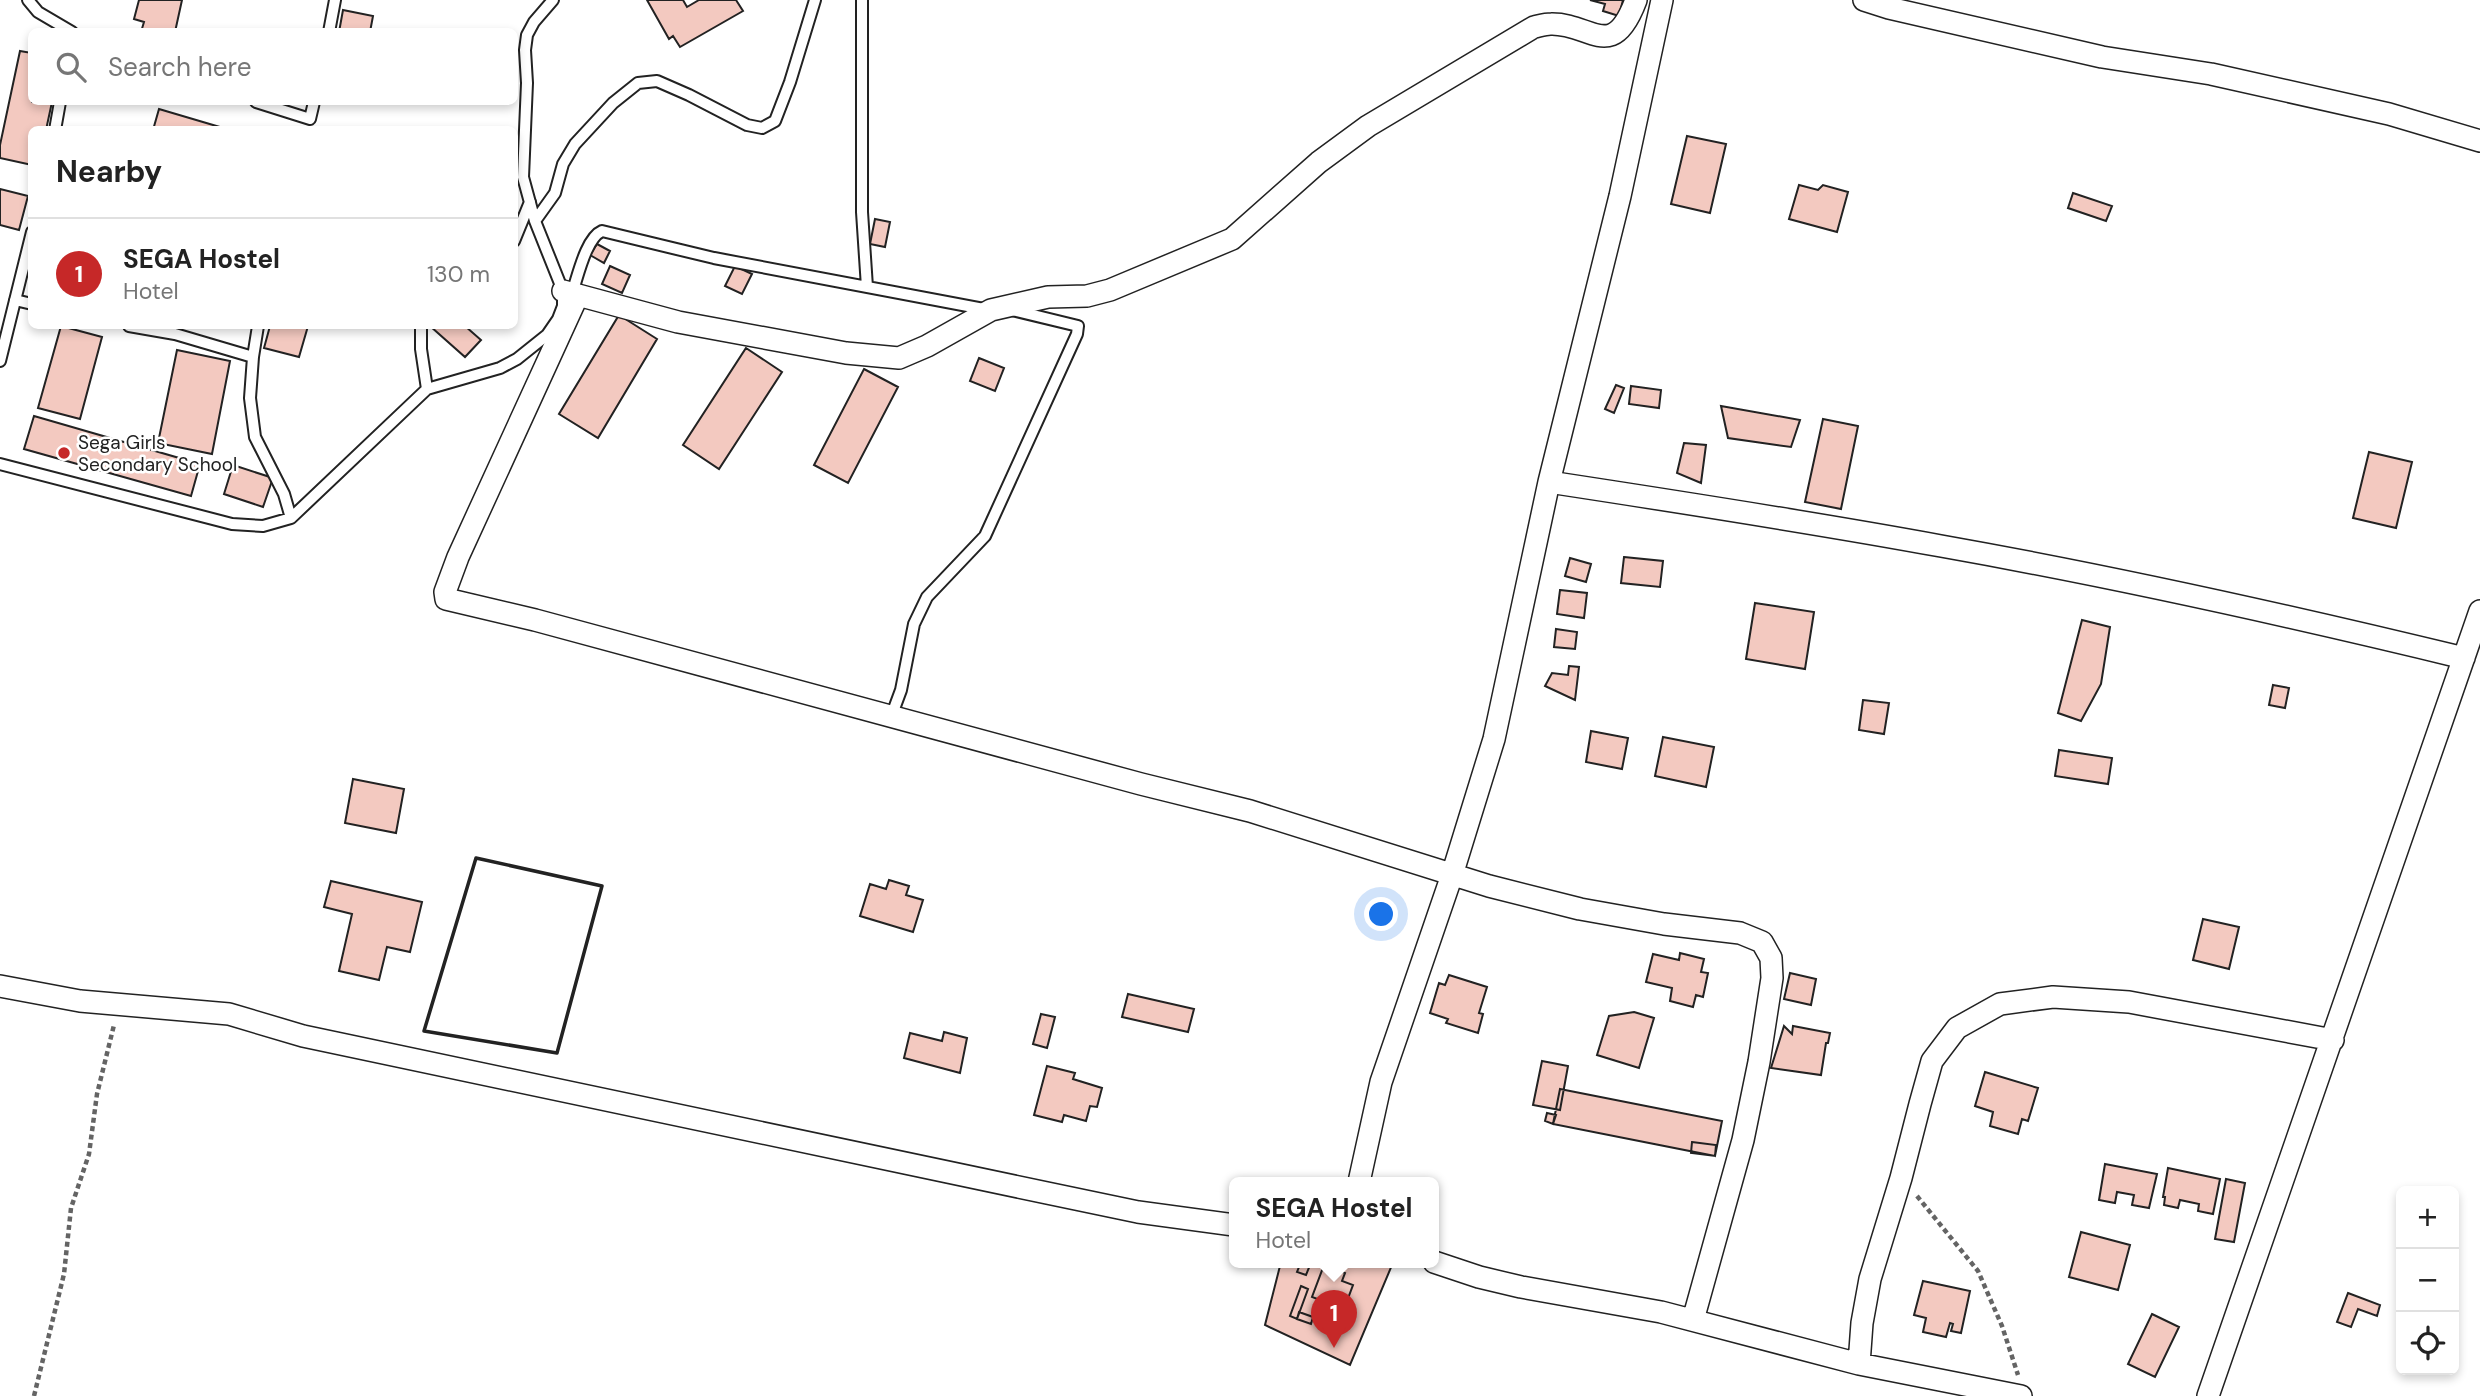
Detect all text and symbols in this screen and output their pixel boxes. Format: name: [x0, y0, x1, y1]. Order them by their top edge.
search box: [28, 28, 518, 105]
icon: search: [52, 48, 90, 86]
text: Search here: [108, 50, 251, 84]
text: Nearby: [56, 152, 162, 191]
text: SEGA Hostel: [123, 242, 280, 276]
text: 1: [75, 259, 83, 289]
text: 130 m: [427, 259, 490, 289]
text: Hotel: [123, 276, 179, 306]
place label: Sega Girls Secondary School: [78, 430, 237, 477]
marker: Sega Girls Secondary School: [56, 445, 72, 461]
your location: [1364, 897, 1398, 931]
popup: [1229, 1177, 1439, 1268]
map controls: [2396, 1186, 2459, 1375]
button: +: [2396, 1186, 2459, 1249]
text: SEGA Hostel: [1255, 1191, 1413, 1225]
text: Hotel: [1255, 1225, 1311, 1255]
button: −: [2396, 1249, 2459, 1312]
pin: 1: [1311, 1290, 1357, 1348]
button: locate: [2396, 1312, 2459, 1375]

